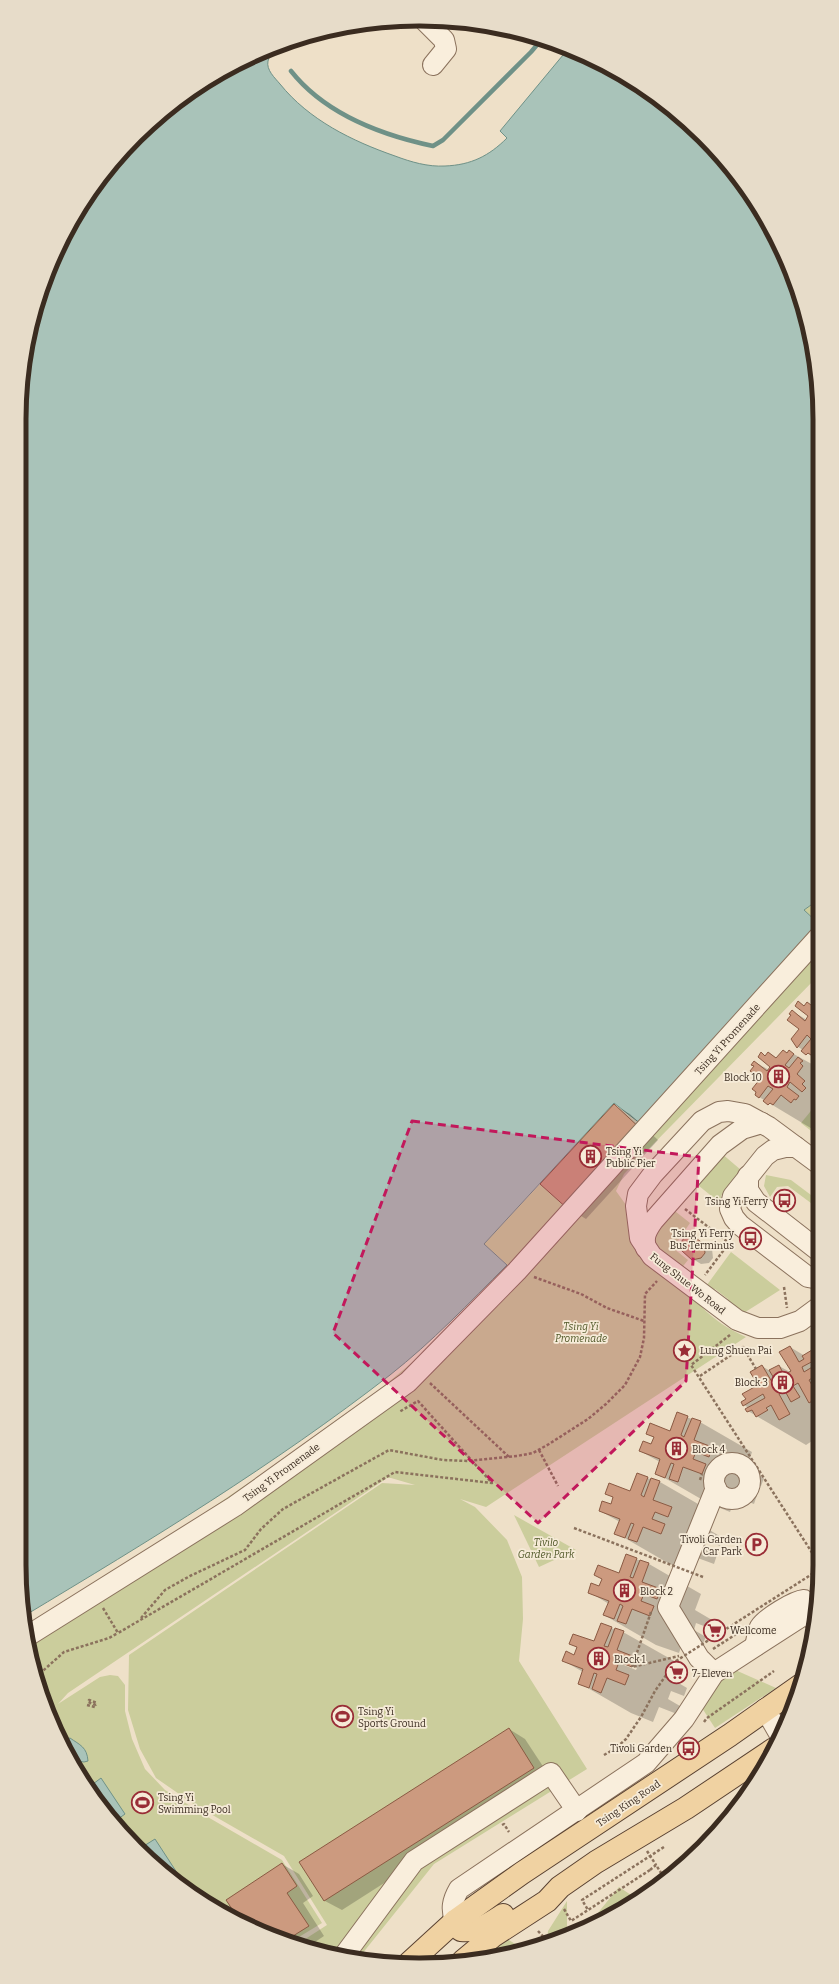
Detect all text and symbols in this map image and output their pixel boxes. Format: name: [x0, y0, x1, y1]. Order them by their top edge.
street label: Tsing Yi Promenade: [693, 1001, 763, 1078]
building icon: Block 10: [765, 1064, 791, 1090]
place label: Block 10: [724, 1072, 762, 1084]
building icon: Tsing Yi Public Pier: [578, 1144, 604, 1170]
place label: Tsing Yi Public Pier: [606, 1146, 656, 1170]
bus stop icon: Tsing Yi Ferry: [771, 1188, 797, 1214]
place label: Tsing Yi Ferry: [705, 1196, 769, 1208]
bus stop icon: Tsing Yi Ferry Bus Terminus: [737, 1226, 763, 1252]
place label: Tsing Yi Ferry Bus Terminus: [670, 1228, 735, 1252]
street label: Fung Shue Wo Road: [647, 1251, 727, 1317]
park label: Tsing Yi Promenade: [555, 1321, 607, 1345]
place icon: Lung Shuen Pai: [671, 1337, 697, 1363]
place label: Lung Shuen Pai: [700, 1345, 772, 1357]
building icon: Block 3: [770, 1369, 796, 1395]
place label: Block 3: [735, 1377, 768, 1389]
building icon: Block 4: [663, 1436, 689, 1462]
street label: Tsing Yi Promenade: [241, 1441, 322, 1505]
place label: Block 4: [692, 1444, 726, 1456]
parking icon: Tivoli Garden Car Park: [744, 1532, 770, 1558]
place label: Tivoli Garden Car Park: [680, 1534, 743, 1558]
park label: Tivilo Garden Park: [518, 1537, 575, 1561]
building icon: Block 2: [611, 1578, 637, 1604]
place label: Block 2: [640, 1586, 673, 1598]
supermarket icon: Wellcome: [701, 1617, 727, 1643]
place label: Wellcome: [730, 1625, 776, 1637]
building icon: Block 1: [586, 1646, 612, 1672]
place label: Block 1: [614, 1654, 646, 1666]
supermarket icon: 7-Eleven: [664, 1660, 690, 1686]
place label: 7-Eleven: [692, 1668, 733, 1680]
sports icon: Tsing Yi Sports Ground: [329, 1704, 355, 1730]
place label: Tsing Yi Sports Ground: [358, 1706, 426, 1730]
bus stop icon: Tivoli Garden: [675, 1735, 701, 1761]
place label: Tivoli Garden: [610, 1743, 673, 1755]
street label: Tsing King Road: [594, 1778, 663, 1830]
sports icon: Tsing Yi Swimming Pool: [130, 1790, 156, 1816]
place label: Tsing Yi Swimming Pool: [158, 1792, 231, 1816]

